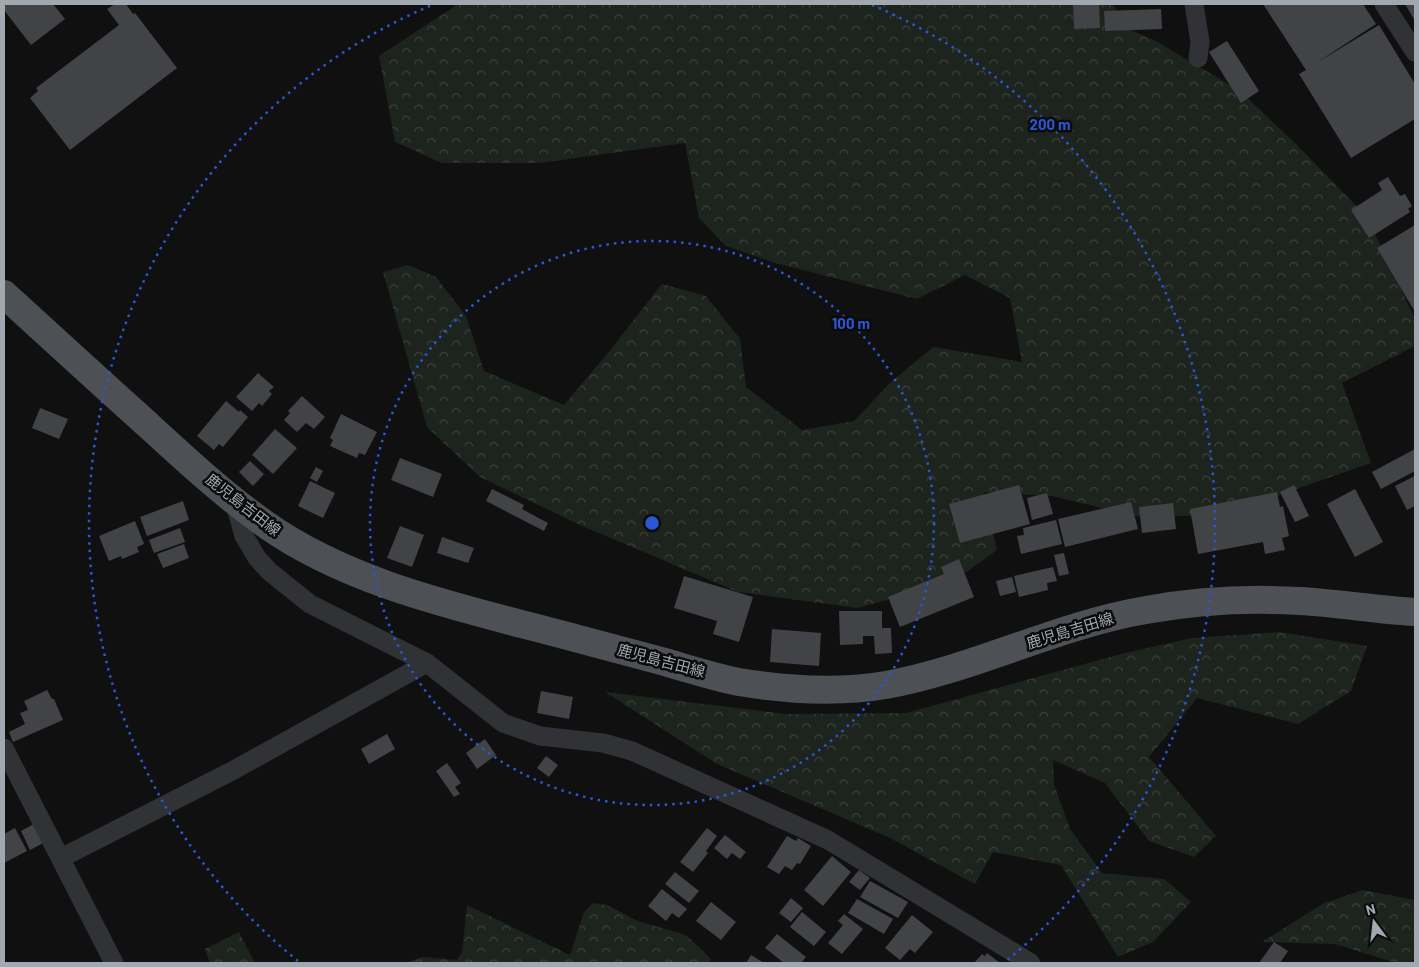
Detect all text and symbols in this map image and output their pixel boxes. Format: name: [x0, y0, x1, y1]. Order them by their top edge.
text: 200 m: [1029, 115, 1071, 133]
text: 100 m: [832, 314, 870, 332]
street label: 鹿児島吉田線: [203, 469, 285, 539]
centre of rings: [643, 514, 661, 532]
street label: 鹿児島吉田線: [1024, 608, 1115, 652]
street label: 鹿児島吉田線: [615, 640, 707, 680]
north arrow: [1349, 897, 1399, 947]
text: N: [1364, 900, 1377, 918]

